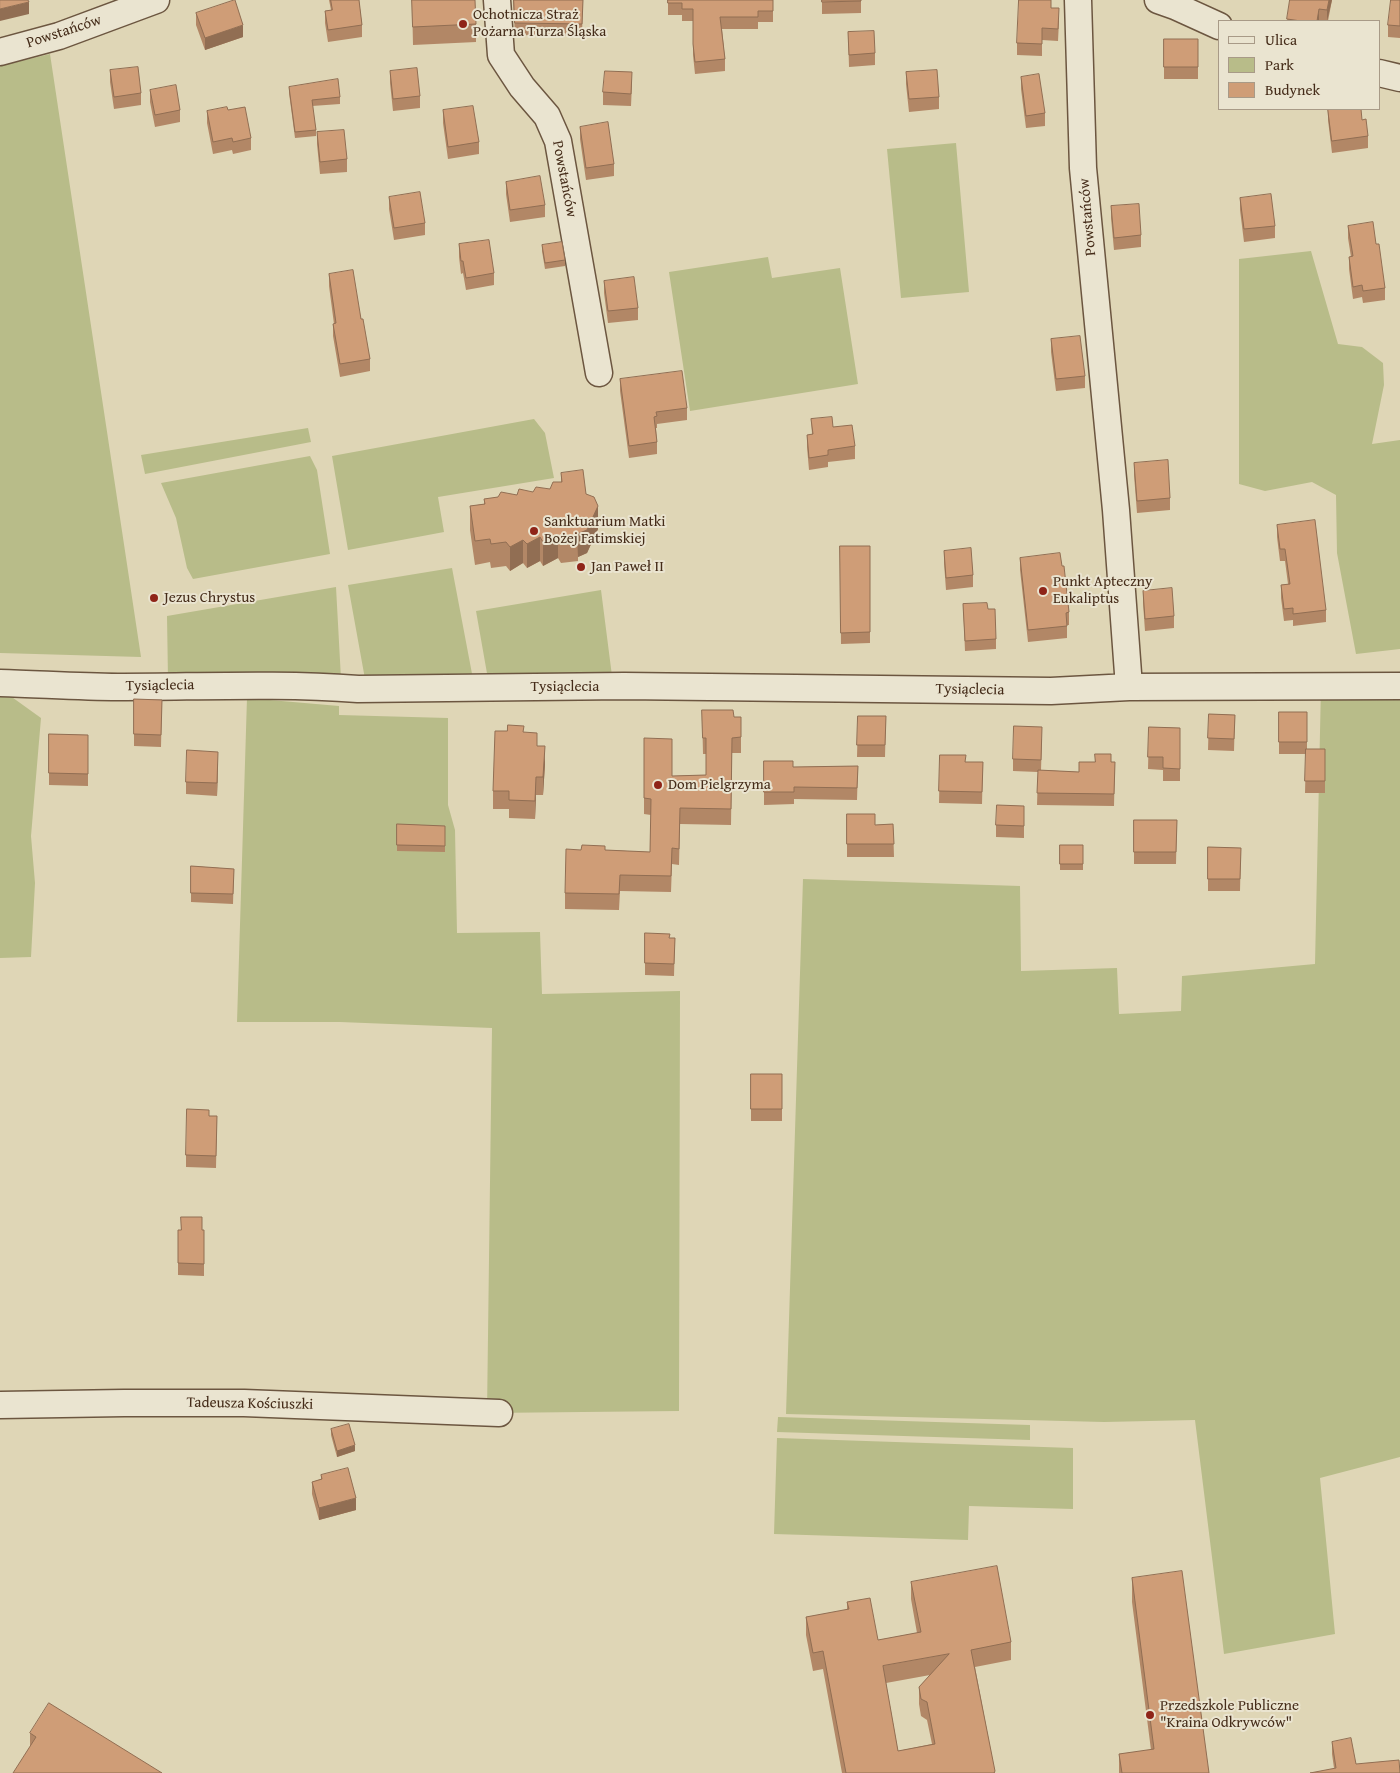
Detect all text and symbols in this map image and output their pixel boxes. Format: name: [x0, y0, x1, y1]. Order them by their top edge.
place label: Ochotnicza Straż Pożarna Turza Śląska: [473, 6, 606, 41]
street label: Powstańców: [24, 11, 104, 53]
marker: Ochotnicza Straż Pożarna Turza Śląska: [457, 18, 469, 30]
legend: [1218, 20, 1380, 110]
text: Ulica: [1265, 29, 1297, 50]
text: Park: [1265, 54, 1294, 75]
text: Budynek: [1265, 79, 1320, 100]
street label: Powstańców: [548, 139, 580, 219]
street label: Powstańców: [1076, 177, 1100, 257]
place label: Sanktuarium Matki Bożej Fatimskiej: [544, 513, 666, 548]
marker: Sanktuarium Matki Bożej Fatimskiej: [528, 525, 540, 537]
place label: Jan Paweł II: [591, 558, 664, 576]
marker: Jan Paweł II: [575, 561, 587, 573]
place label: Punkt Apteczny Eukaliptus: [1053, 573, 1152, 608]
marker: Punkt Apteczny Eukaliptus: [1037, 585, 1049, 597]
place label: Jezus Chrystus: [164, 589, 255, 607]
marker: Jezus Chrystus: [148, 592, 160, 604]
street label: Tysiąclecia: [125, 676, 195, 696]
street label: Tysiąclecia: [531, 678, 599, 696]
street label: Tysiąclecia: [935, 680, 1005, 700]
place label: Dom Pielgrzyma: [668, 776, 771, 794]
marker: Dom Pielgrzyma: [652, 779, 664, 791]
street label: Tadeusza Kościuszki: [186, 1394, 314, 1414]
place label: Przedszkole Publiczne "Kraina Odkrywców": [1160, 1697, 1299, 1732]
marker: Przedszkole Publiczne "Kraina Odkrywców": [1144, 1709, 1156, 1721]

